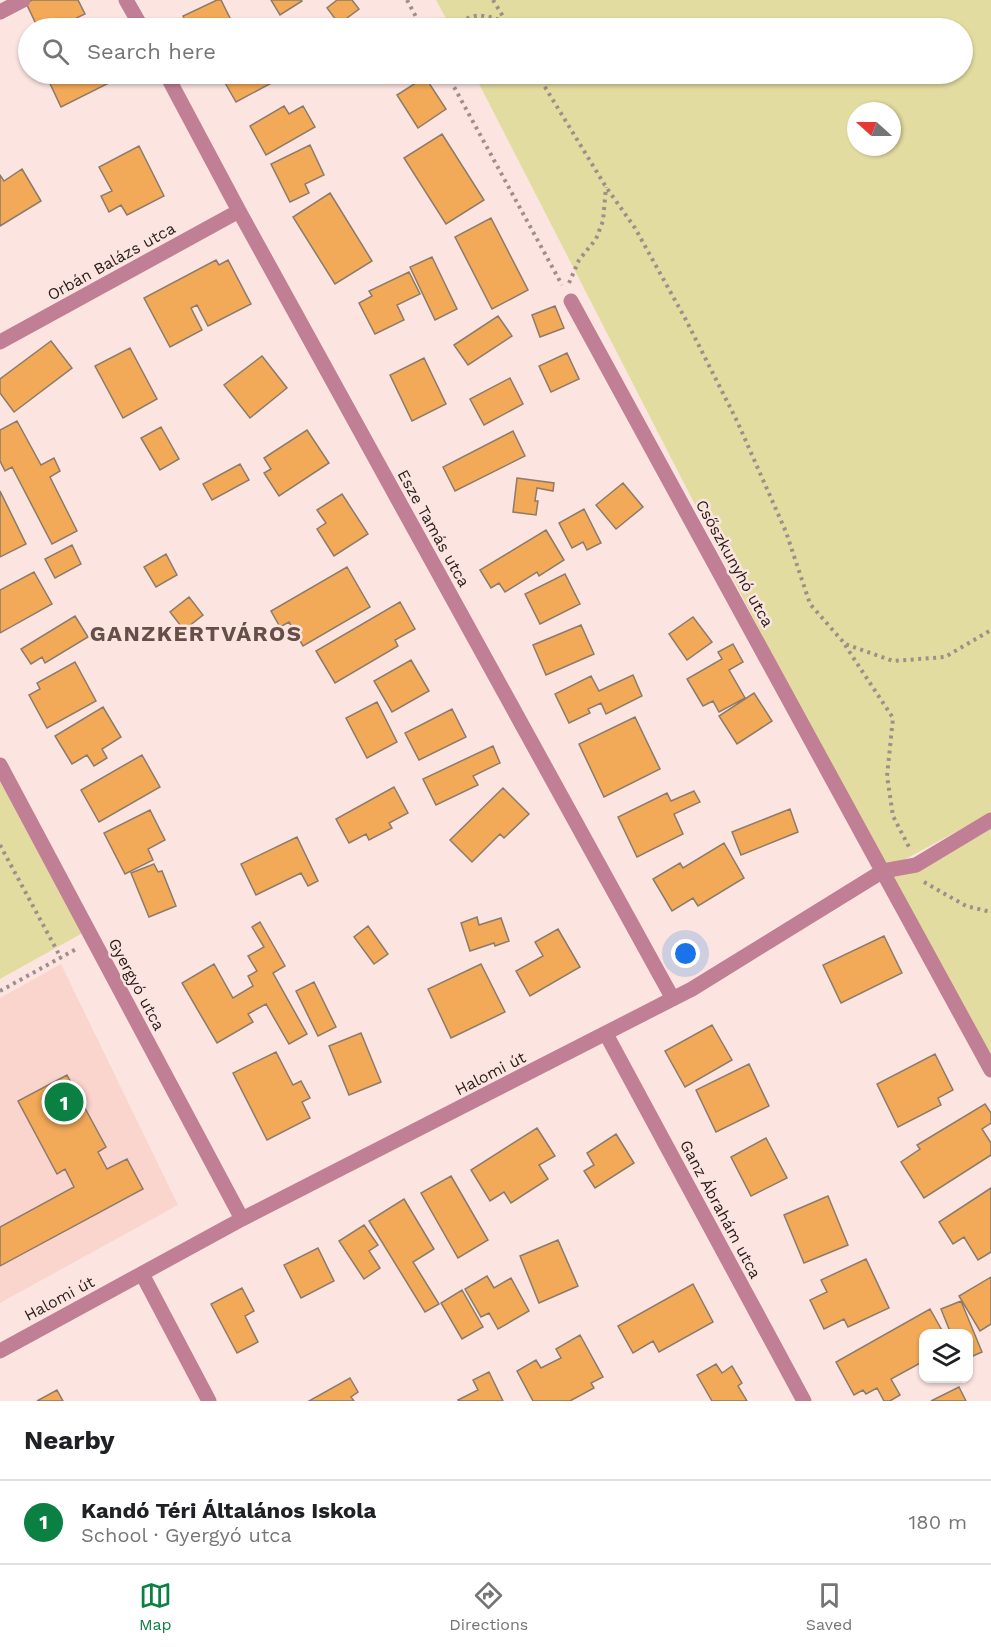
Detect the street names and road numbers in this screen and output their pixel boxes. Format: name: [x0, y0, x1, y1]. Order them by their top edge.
street label: Orbán Balázs utca: [44, 218, 179, 304]
street label: Esze Tamás utca: [393, 466, 474, 590]
street label: Csőszkunyhó utca: [692, 496, 777, 630]
street label: Gyergyó utca: [104, 935, 169, 1034]
street label: Halomi út: [452, 1047, 529, 1099]
street label: Ganz Ábrahám utca: [676, 1137, 765, 1282]
street label: Halomi út: [21, 1272, 98, 1325]

